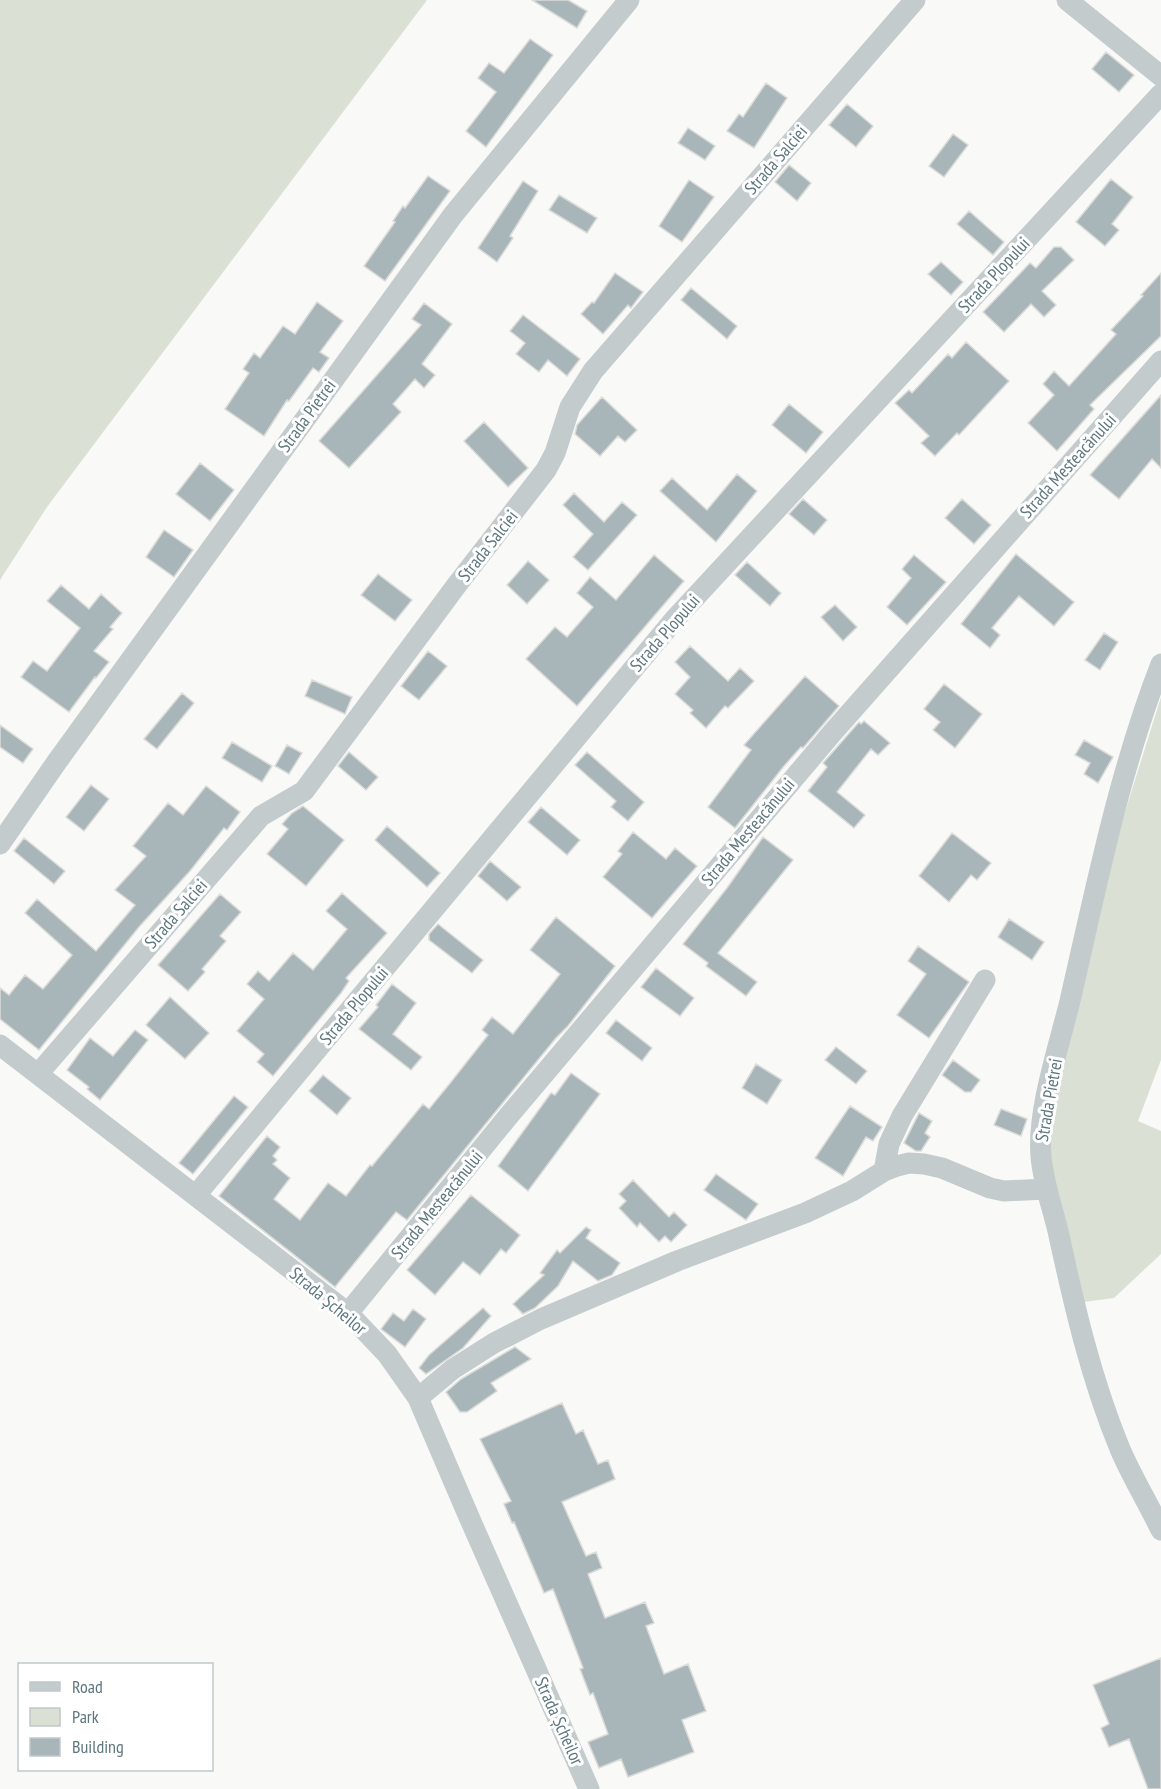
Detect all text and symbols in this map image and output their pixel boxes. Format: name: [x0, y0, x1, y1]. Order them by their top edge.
street label: Strada Salciei: [739, 120, 812, 199]
street label: Strada Plopului: [953, 232, 1035, 317]
street label: Strada Pietrei: [273, 375, 341, 457]
street label: Strada Mesteacănului: [1014, 408, 1121, 523]
street label: Strada Salciei: [453, 505, 523, 586]
street label: Strada Plopului: [625, 589, 705, 676]
street label: Strada Mesteacănului: [696, 773, 799, 890]
street label: Strada Salciei: [139, 874, 212, 953]
street label: Strada Plopului: [314, 962, 393, 1050]
street label: Strada Pietrei: [1030, 1056, 1067, 1143]
street label: Strada Mesteacănului: [386, 1146, 487, 1264]
street label: Strada Șcheilor: [285, 1262, 372, 1340]
legend: [18, 1663, 213, 1771]
street label: Strada Șcheilor: [530, 1673, 589, 1768]
text: Road: [72, 1675, 103, 1698]
text: Park: [72, 1705, 99, 1728]
text: Building: [72, 1735, 124, 1758]

